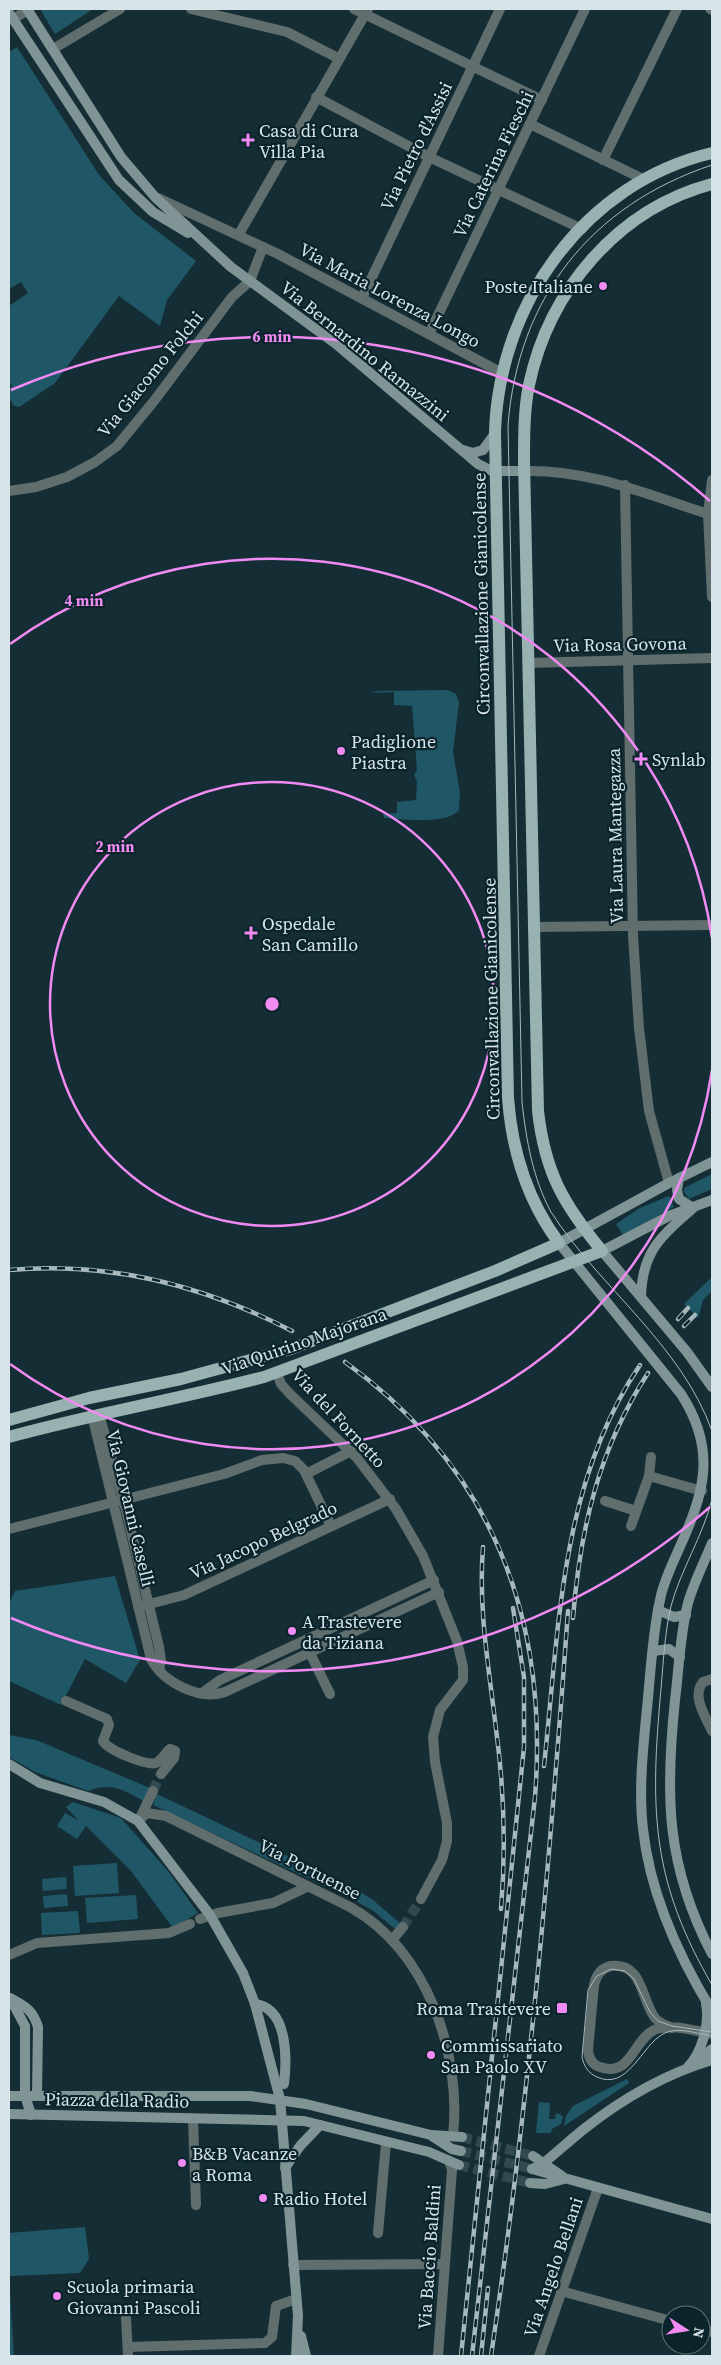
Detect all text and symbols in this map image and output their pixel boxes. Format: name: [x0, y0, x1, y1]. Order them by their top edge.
street label: Via Pietro d'Assisi: [374, 77, 458, 215]
street label: Via Caterina Fieschi: [447, 86, 539, 242]
place label: Casa di Cura Villa Pia: [259, 118, 360, 164]
marker: Casa di Cura Villa Pia: [241, 133, 255, 147]
street label: Via Maria Lorenza Longo: [295, 237, 485, 353]
place label: Poste Italiane: [484, 274, 593, 299]
street label: Via Bernardino Ramazzini: [275, 275, 455, 427]
marker: Poste Italiane: [597, 280, 609, 292]
street label: Via Giacomo Folchi: [91, 306, 209, 442]
text: 6 min: [253, 326, 291, 347]
street label: Circonvallazione Gianicolense: [466, 473, 496, 715]
text: 4 min: [65, 590, 103, 611]
street label: Via Rosa Govona: [553, 630, 688, 658]
place label: Padiglione Piastra: [351, 729, 436, 775]
marker: Padiglione Piastra: [335, 745, 347, 757]
street label: Via Laura Mantegazza: [601, 747, 629, 924]
place label: Synlab: [652, 747, 706, 772]
marker: Synlab: [634, 752, 648, 766]
text: 2 min: [96, 836, 134, 857]
street label: Circonvallazione Gianicolense: [476, 878, 506, 1120]
place label: Ospedale San Camillo: [262, 911, 358, 957]
marker: Ospedale San Camillo: [244, 926, 258, 940]
centre of rings: [263, 995, 281, 1013]
street label: Via Quirino Majorana: [218, 1301, 391, 1381]
street label: Via del Fornetto: [286, 1363, 392, 1473]
street label: Via Giovanni Caselli: [101, 1427, 161, 1589]
street label: Via Jacopo Belgrado: [185, 1495, 341, 1585]
place label: A Trastevere da Tiziana: [302, 1609, 402, 1655]
marker: A Trastevere da Tiziana: [286, 1625, 298, 1637]
street label: Via Portuense: [255, 1833, 365, 1905]
place label: Roma Trastevere: [416, 1996, 551, 2021]
marker: Roma Trastevere: [555, 2001, 569, 2015]
place label: Commissariato San Paolo XV: [441, 2033, 563, 2079]
marker: Commissariato San Paolo XV: [425, 2049, 437, 2061]
street label: Piazza della Radio: [45, 2086, 190, 2114]
place label: B&B Vacanze a Roma: [192, 2141, 297, 2187]
marker: B&B Vacanze a Roma: [176, 2157, 188, 2169]
street label: Via Baccio Baldini: [411, 2184, 447, 2330]
place label: Radio Hotel: [273, 2186, 367, 2211]
marker: Radio Hotel: [257, 2192, 269, 2204]
street label: Via Angelo Bellani: [517, 2193, 589, 2341]
place label: Scuola primaria Giovanni Pascoli: [67, 2274, 201, 2320]
marker: Scuola primaria Giovanni Pascoli: [51, 2290, 63, 2302]
north arrow: [661, 2305, 711, 2355]
text: N: [688, 2326, 710, 2340]

